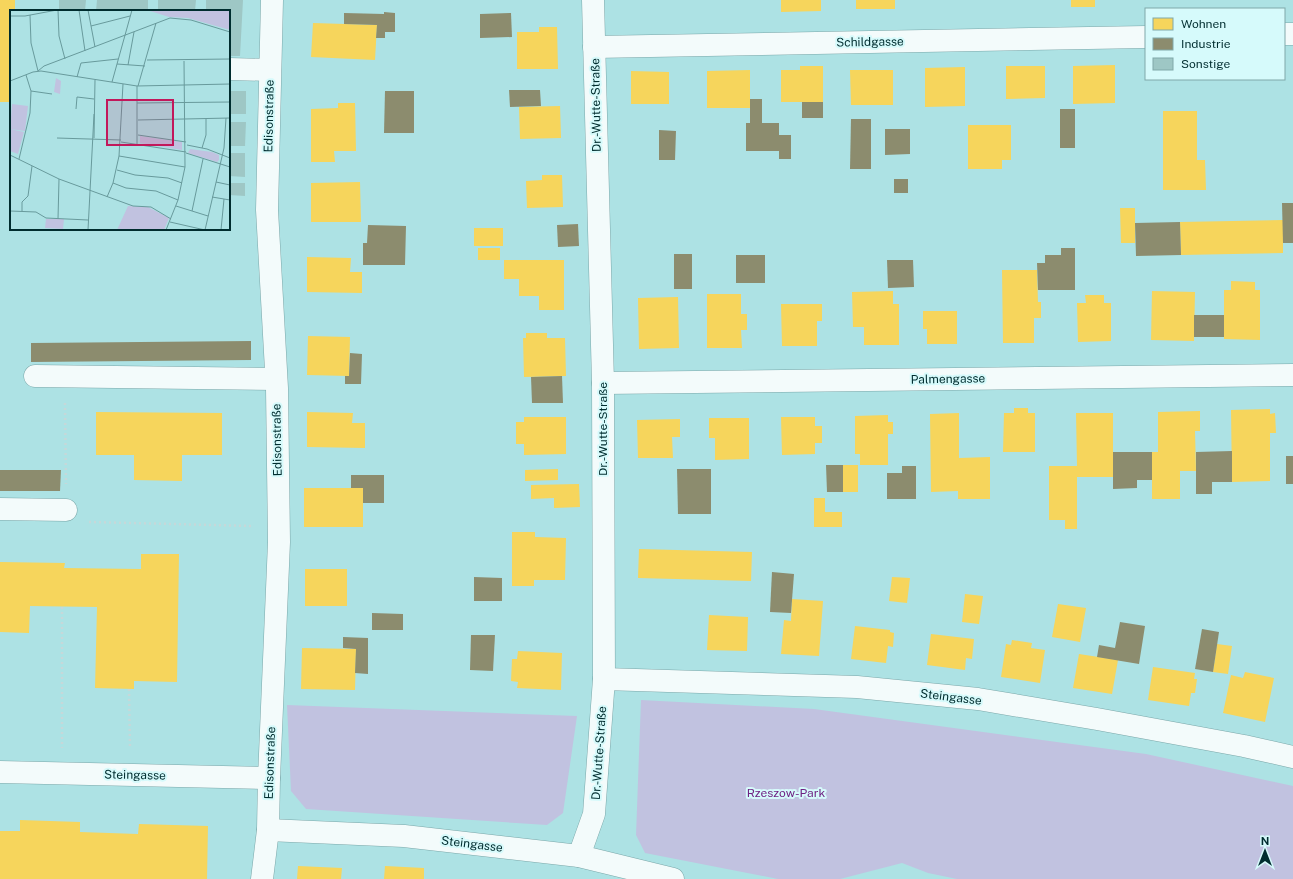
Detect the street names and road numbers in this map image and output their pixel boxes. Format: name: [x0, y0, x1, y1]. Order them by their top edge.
street label: Schildgasse: [836, 34, 904, 50]
street label: Dr.-Wutte-Straße: [588, 58, 604, 152]
street label: Edisonstraße: [261, 79, 277, 153]
street label: Palmengasse: [911, 371, 986, 387]
street label: Dr.-Wutte-Straße: [596, 382, 610, 476]
street label: Edisonstraße: [269, 403, 285, 477]
street label: Steingasse: [919, 686, 983, 708]
street label: Dr.-Wutte-Straße: [589, 705, 609, 800]
street label: Edisonstraße: [262, 726, 278, 800]
street label: Steingasse: [104, 767, 166, 783]
street label: Steingasse: [440, 833, 504, 855]

